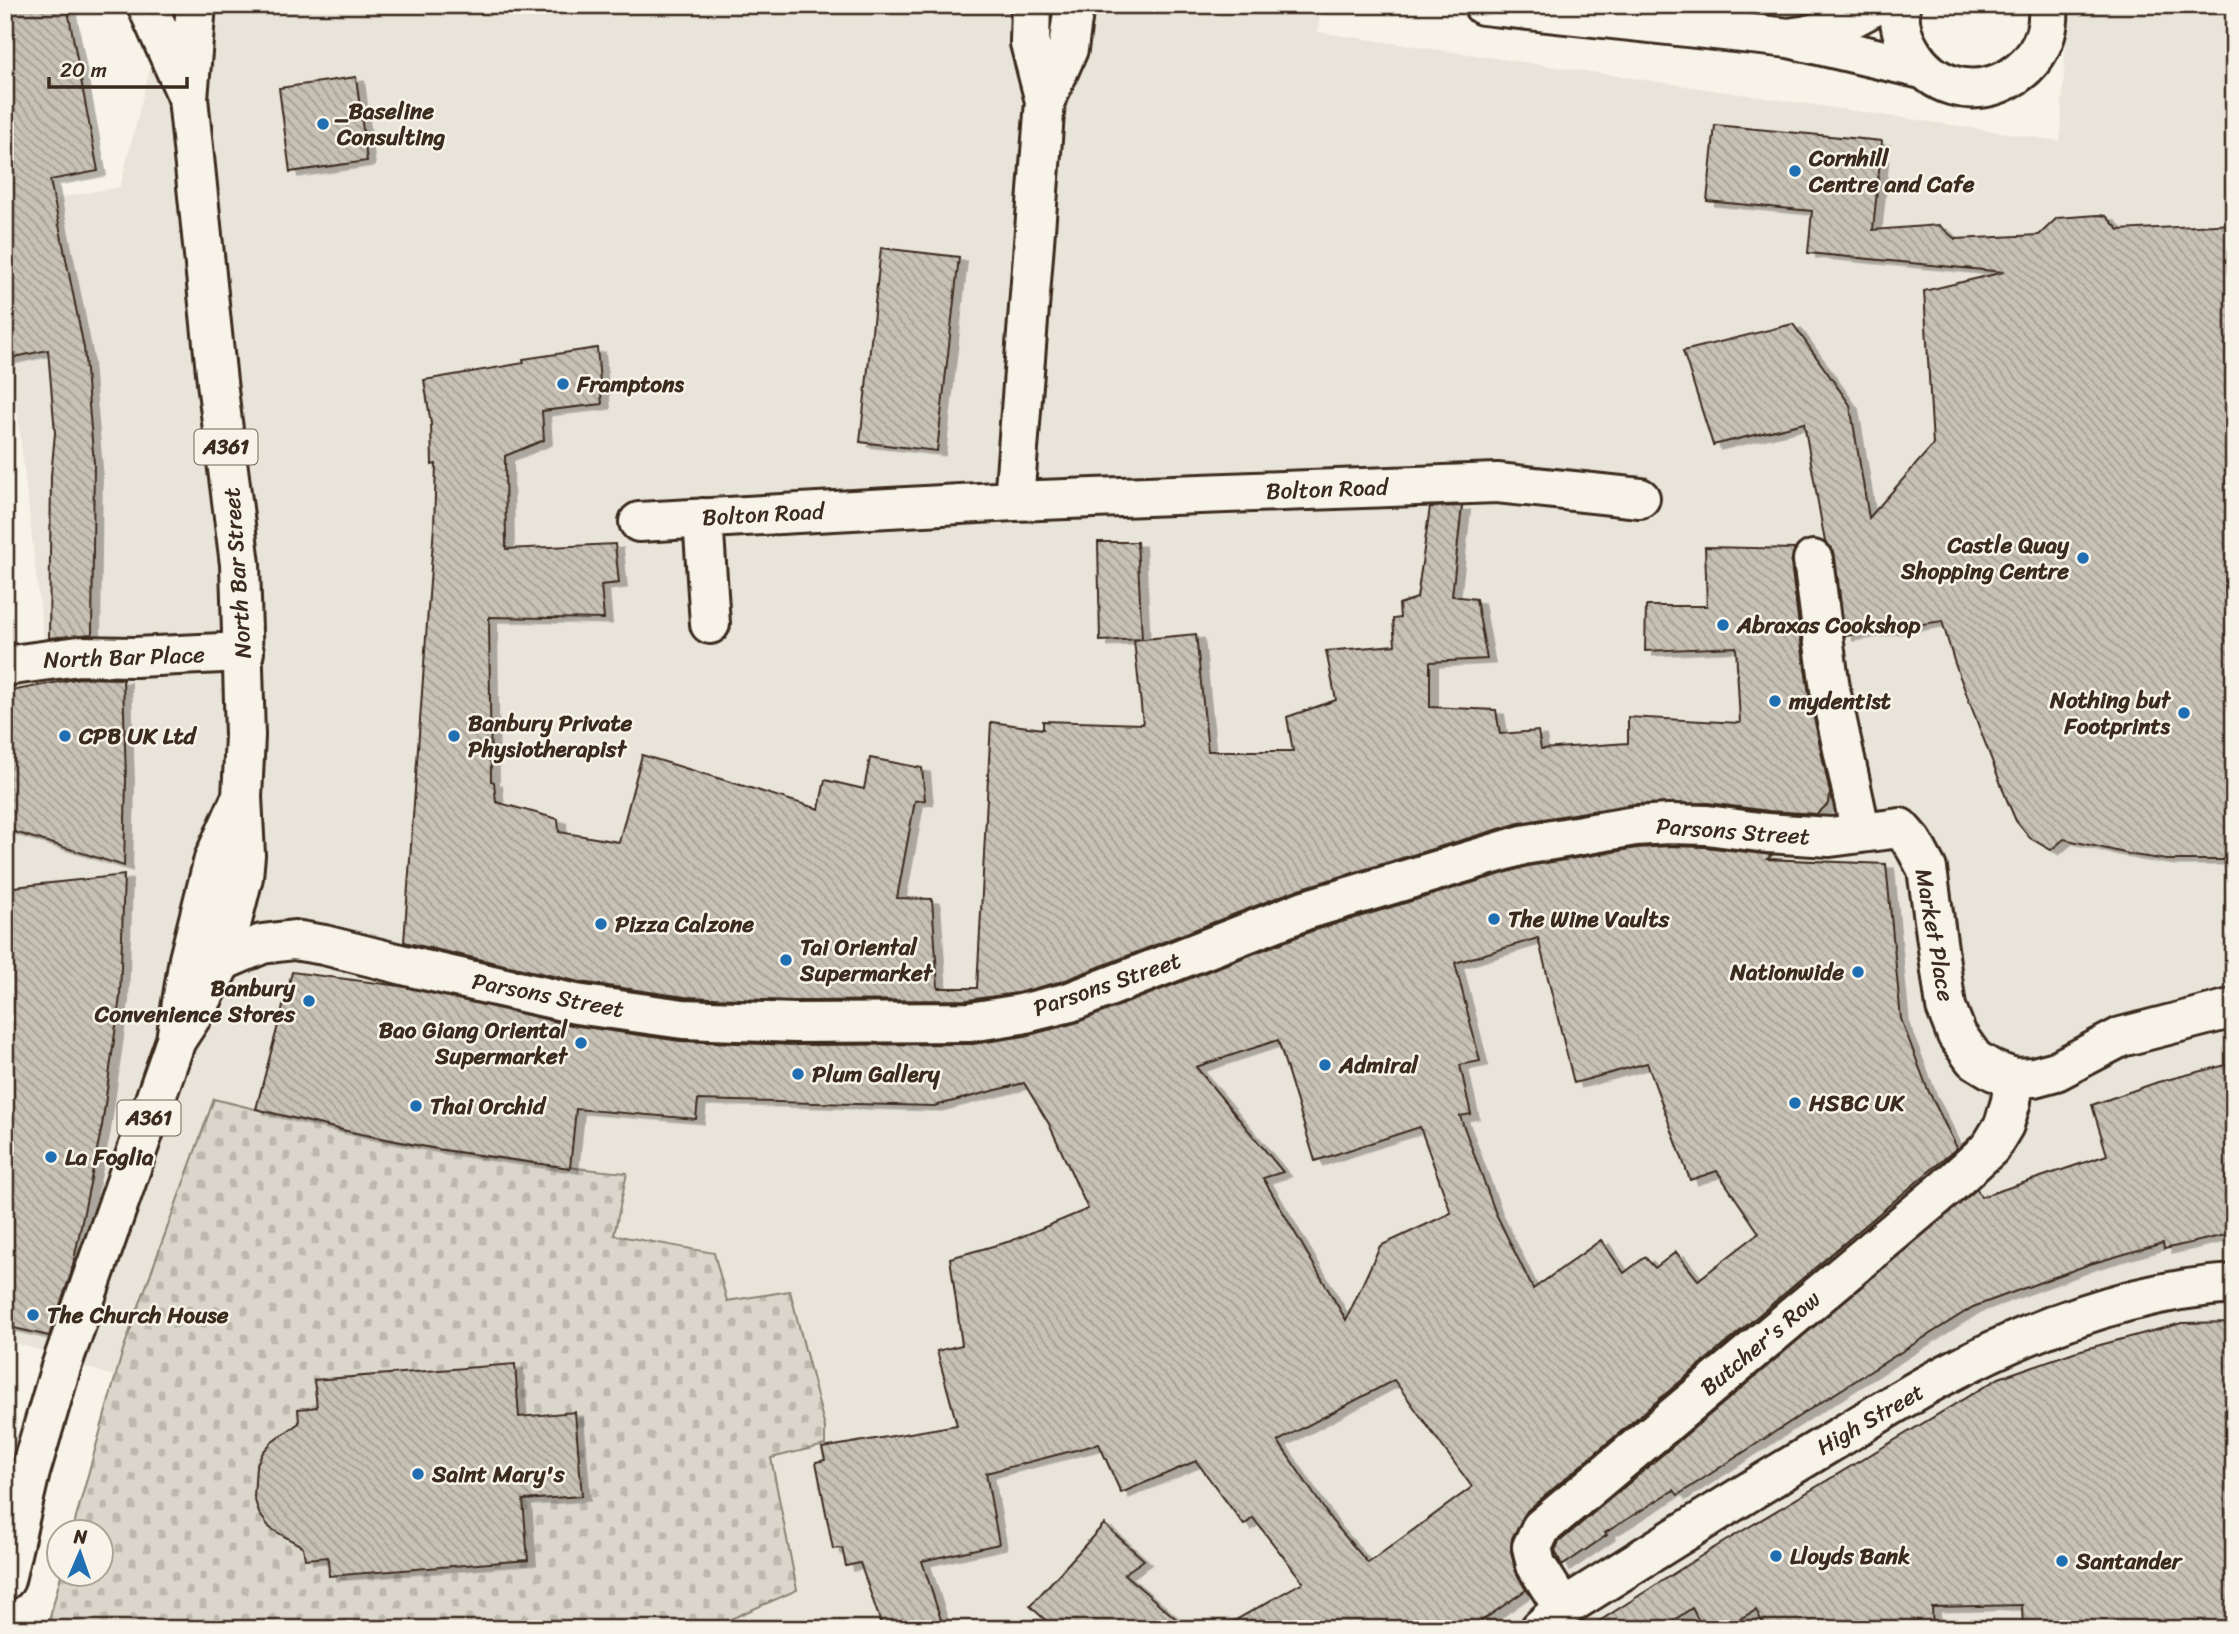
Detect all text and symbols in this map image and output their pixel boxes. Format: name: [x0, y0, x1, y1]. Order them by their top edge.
scale bar: [49, 46, 187, 90]
text: 20 m: [60, 51, 107, 89]
place label: _Baseline Consulting: [334, 91, 446, 158]
marker: _Baseline Consulting: [315, 116, 331, 132]
place label: Cornhill Centre and Cafe: [1808, 138, 1975, 205]
marker: Cornhill Centre and Cafe: [1787, 163, 1803, 179]
place label: Framptons: [576, 364, 684, 405]
marker: Framptons: [555, 376, 571, 392]
road number: A361: [194, 430, 258, 464]
street label: Bolton Road: [1265, 467, 1391, 512]
street label: North Bar Street: [211, 486, 264, 660]
street label: Bolton Road: [701, 491, 827, 538]
place label: Castle Quay Shopping Centre: [1900, 525, 2070, 592]
marker: Castle Quay Shopping Centre: [2075, 550, 2091, 566]
place label: Abraxas Cookshop: [1736, 605, 1921, 646]
marker: Abraxas Cookshop: [1715, 617, 1731, 633]
street label: North Bar Place: [43, 634, 206, 681]
place label: Nothing but Footprints: [2049, 680, 2172, 747]
place label: mydentist: [1788, 681, 1891, 722]
marker: mydentist: [1767, 693, 1783, 709]
place label: Banbury Private Physiotherapist: [468, 703, 632, 770]
marker: Nothing but Footprints: [2176, 705, 2192, 721]
place label: CPB UK Ltd: [78, 716, 197, 757]
marker: CPB UK Ltd: [57, 728, 73, 744]
marker: Banbury Private Physiotherapist: [446, 728, 462, 744]
street label: Parsons Street: [1655, 806, 1811, 857]
street label: Market Place: [1903, 865, 1966, 1005]
place label: The Wine Vaults: [1508, 899, 1670, 940]
place label: Pizza Calzone: [615, 904, 754, 945]
marker: The Wine Vaults: [1486, 911, 1502, 927]
marker: Pizza Calzone: [593, 916, 609, 932]
place label: Tai Oriental Supermarket: [799, 927, 934, 994]
street label: Parsons Street: [1028, 940, 1187, 1029]
marker: Tai Oriental Supermarket: [778, 952, 794, 968]
place label: Nationwide: [1729, 952, 1844, 993]
street label: Parsons Street: [468, 961, 627, 1030]
marker: Nationwide: [1850, 964, 1866, 980]
place label: Banbury Convenience Stores: [94, 968, 296, 1035]
marker: Banbury Convenience Stores: [301, 993, 317, 1009]
place label: Bao Giang Oriental Supermarket: [379, 1010, 569, 1077]
marker: Bao Giang Oriental Supermarket: [573, 1035, 589, 1051]
place label: Admiral: [1338, 1045, 1419, 1086]
place label: Plum Gallery: [812, 1054, 941, 1095]
marker: Admiral: [1317, 1057, 1333, 1073]
marker: Plum Gallery: [790, 1066, 806, 1082]
place label: HSBC UK: [1808, 1083, 1905, 1124]
place label: Thai Orchid: [430, 1086, 547, 1127]
marker: HSBC UK: [1787, 1095, 1803, 1111]
marker: Thai Orchid: [408, 1098, 424, 1114]
road number: A361: [118, 1100, 180, 1136]
place label: La Foglia: [65, 1137, 154, 1178]
marker: La Foglia: [43, 1149, 59, 1165]
street label: Butcher's Row: [1690, 1280, 1830, 1407]
place label: The Church House: [47, 1295, 229, 1336]
marker: The Church House: [25, 1307, 41, 1323]
street label: High Street: [1808, 1372, 1932, 1467]
place label: Saint Mary's: [431, 1454, 565, 1495]
marker: Saint Mary's: [410, 1466, 426, 1482]
north arrow: [46, 1518, 116, 1588]
text: N: [72, 1520, 89, 1553]
place label: Lloyds Bank: [1790, 1536, 1910, 1577]
place label: Santander: [2075, 1541, 2184, 1582]
marker: Lloyds Bank: [1768, 1548, 1784, 1564]
marker: Santander: [2054, 1553, 2070, 1569]

